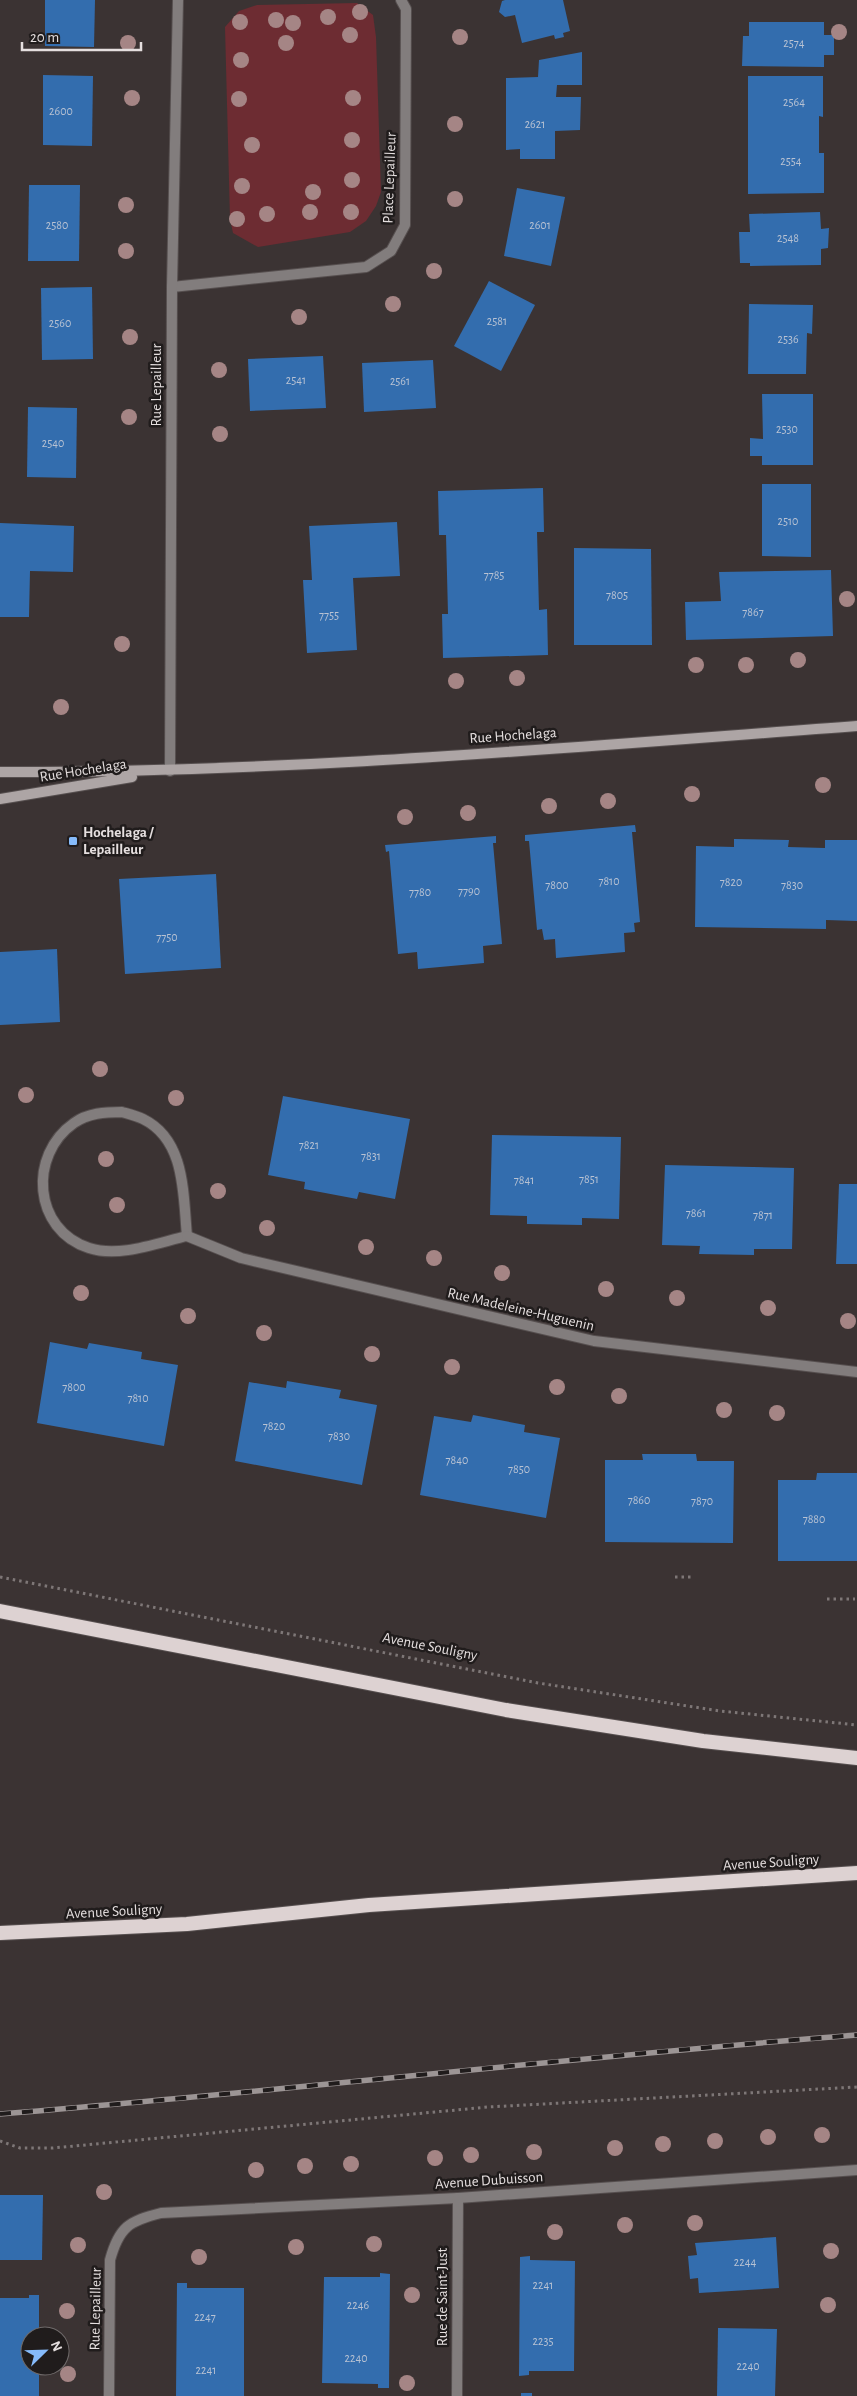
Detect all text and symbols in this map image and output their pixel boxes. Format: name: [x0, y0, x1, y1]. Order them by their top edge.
scale bar: [22, 20, 141, 52]
text: 20 m: [30, 30, 59, 45]
house number: 2574: [783, 37, 805, 49]
house number: 2564: [783, 96, 805, 108]
house number: 2600: [49, 105, 73, 117]
house number: 2621: [525, 118, 545, 130]
street label: Place Lepailleur: [380, 132, 399, 224]
house number: 2554: [780, 155, 802, 167]
house number: 2580: [46, 219, 68, 231]
house number: 2601: [529, 219, 551, 231]
house number: 2548: [777, 232, 799, 244]
house number: 2581: [487, 315, 507, 327]
house number: 2560: [49, 317, 71, 329]
house number: 2536: [777, 333, 799, 345]
street label: Rue Lepailleur: [149, 343, 164, 426]
house number: 2541: [286, 374, 306, 386]
house number: 2561: [390, 375, 410, 387]
house number: 2530: [776, 423, 798, 435]
house number: 2540: [42, 437, 64, 449]
house number: 2510: [778, 515, 798, 527]
house number: 7785: [484, 569, 504, 581]
house number: 7805: [606, 589, 628, 601]
house number: 7867: [742, 606, 764, 618]
house number: 7755: [319, 609, 339, 621]
street label: Rue Hochelaga: [469, 725, 557, 746]
street label: Rue Hochelaga: [39, 756, 128, 785]
place label: Hochelaga / Lepailleur: [83, 825, 154, 857]
marker: Hochelaga / Lepailleur: [67, 835, 79, 847]
house number: 7810: [598, 875, 620, 887]
house number: 7820: [720, 876, 742, 888]
house number: 7800: [545, 879, 569, 891]
house number: 7830: [781, 879, 803, 891]
house number: 7790: [458, 885, 480, 897]
house number: 7780: [409, 886, 431, 898]
house number: 7750: [156, 931, 178, 943]
house number: 7821: [299, 1139, 319, 1151]
house number: 7831: [361, 1150, 381, 1162]
house number: 7851: [579, 1173, 599, 1185]
house number: 7841: [514, 1174, 534, 1186]
house number: 7861: [686, 1207, 706, 1219]
house number: 7871: [753, 1209, 773, 1221]
street label: Rue Madeleine-Huguenin: [446, 1285, 596, 1334]
house number: 7800: [62, 1381, 86, 1393]
house number: 7810: [127, 1392, 149, 1404]
house number: 7820: [263, 1420, 285, 1432]
house number: 7830: [328, 1430, 350, 1442]
house number: 7840: [446, 1454, 468, 1466]
house number: 7850: [508, 1463, 530, 1475]
house number: 7860: [628, 1494, 650, 1506]
house number: 7870: [691, 1495, 713, 1507]
house number: 7880: [803, 1513, 825, 1525]
street label: Avenue Souligny: [381, 1630, 479, 1663]
street label: Avenue Souligny: [722, 1852, 820, 1873]
street label: Avenue Souligny: [65, 1901, 163, 1922]
street label: Avenue Dubuisson: [434, 2169, 544, 2192]
street label: Rue de Saint-Just: [435, 2248, 450, 2346]
house number: 2244: [734, 2256, 756, 2268]
street label: Rue Lepailleur: [87, 2267, 104, 2351]
house number: 2241: [533, 2279, 553, 2291]
house number: 2246: [347, 2299, 370, 2311]
house number: 2247: [194, 2311, 216, 2323]
north arrow: [20, 2326, 70, 2376]
house number: 2235: [533, 2335, 553, 2347]
text: N: [48, 2339, 64, 2354]
house number: 2240: [344, 2352, 368, 2364]
house number: 2240: [736, 2360, 760, 2372]
house number: 2241: [196, 2364, 216, 2376]

